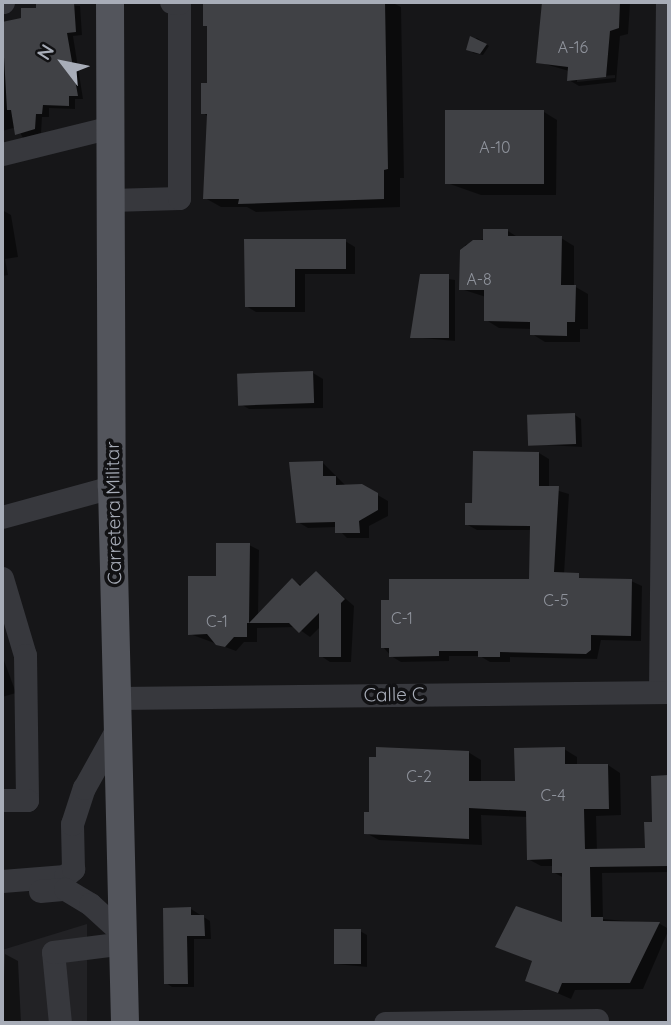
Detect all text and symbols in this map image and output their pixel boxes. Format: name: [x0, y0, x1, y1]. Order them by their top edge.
north arrow: [28, 28, 98, 98]
house number: A-16: [558, 37, 588, 57]
text: N: [31, 40, 59, 64]
house number: A-10: [479, 137, 511, 157]
house number: A-8: [466, 269, 492, 289]
street label: Carretera Militar: [101, 441, 127, 585]
house number: C-5: [543, 590, 569, 610]
house number: C-1: [391, 608, 413, 628]
house number: C-1: [206, 611, 228, 631]
street label: Calle C: [363, 683, 425, 707]
house number: C-2: [406, 766, 432, 786]
house number: C-4: [540, 785, 566, 805]

